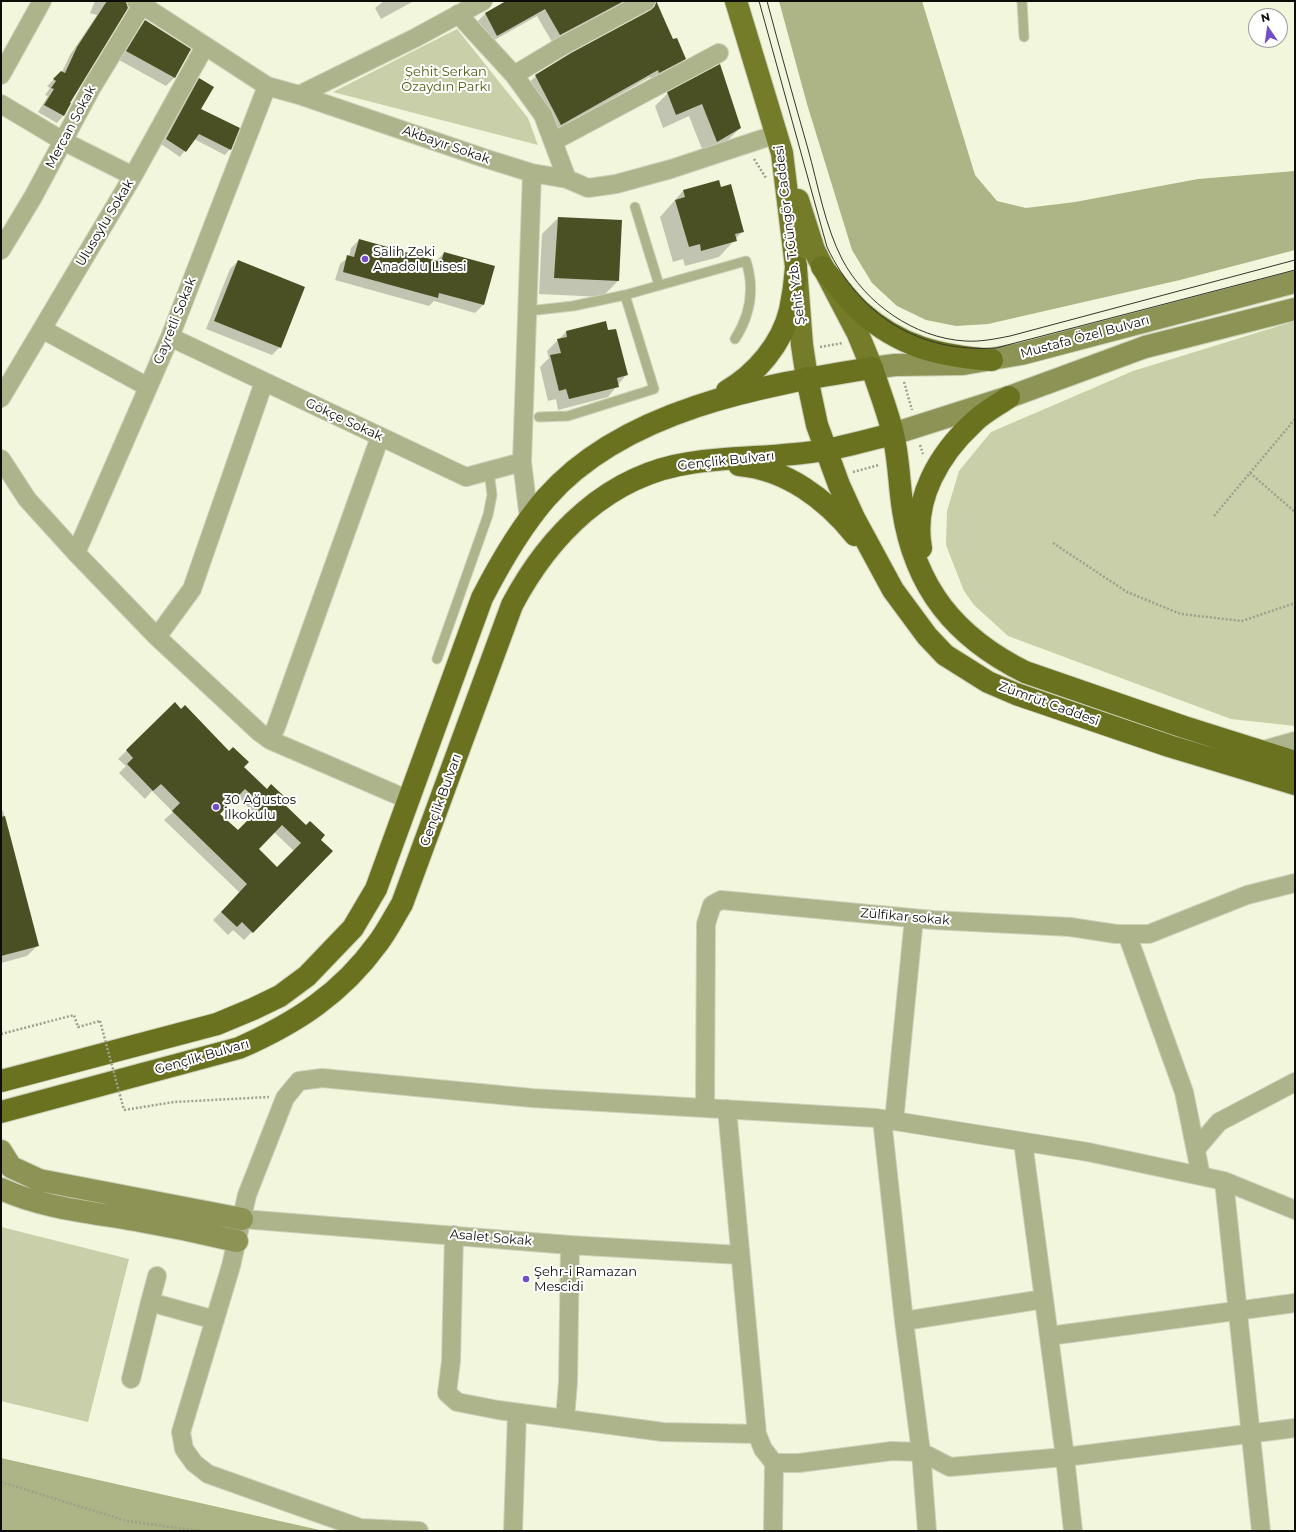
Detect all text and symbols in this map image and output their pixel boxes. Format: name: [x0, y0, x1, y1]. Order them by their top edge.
north arrow: [1248, 8, 1288, 48]
text: N: [1260, 9, 1271, 25]
park label: Şehit Serkan Özaydın Parkı: [401, 64, 491, 95]
street label: Mercan Sokak: [43, 83, 99, 171]
street label: Akbayır Sokak: [400, 123, 492, 167]
street label: Şehit Yzb. T.Güngör Caddesi: [771, 144, 809, 326]
street label: Ulusoylu Sokak: [73, 177, 137, 269]
place label: Salih Zeki Anadolu Lisesi: [373, 244, 467, 275]
marker: Salih Zeki Anadolu Lisesi: [360, 254, 370, 264]
street label: Gayretli Sokak: [150, 275, 200, 367]
street label: Mustafa Özel Bulvarı: [1019, 312, 1151, 362]
street label: Gökçe Sokak: [303, 395, 385, 445]
street label: Gençlik Bulvarı: [677, 448, 775, 474]
street label: Zümrüt Caddesi: [997, 679, 1101, 729]
street label: Gençlik Bulvarı: [417, 752, 465, 848]
place label: 30 Ağustos İlkokulu: [224, 792, 296, 823]
marker: 30 Ağustos İlkokulu: [211, 802, 221, 812]
street label: Zülfikar sokak: [860, 905, 950, 929]
street label: Gençlik Bulvarı: [153, 1036, 251, 1078]
street label: Asalet Sokak: [449, 1227, 533, 1249]
place label: Şehr-i Ramazan Mescidi: [534, 1264, 637, 1295]
marker: Şehr-i Ramazan Mescidi: [521, 1274, 531, 1284]

